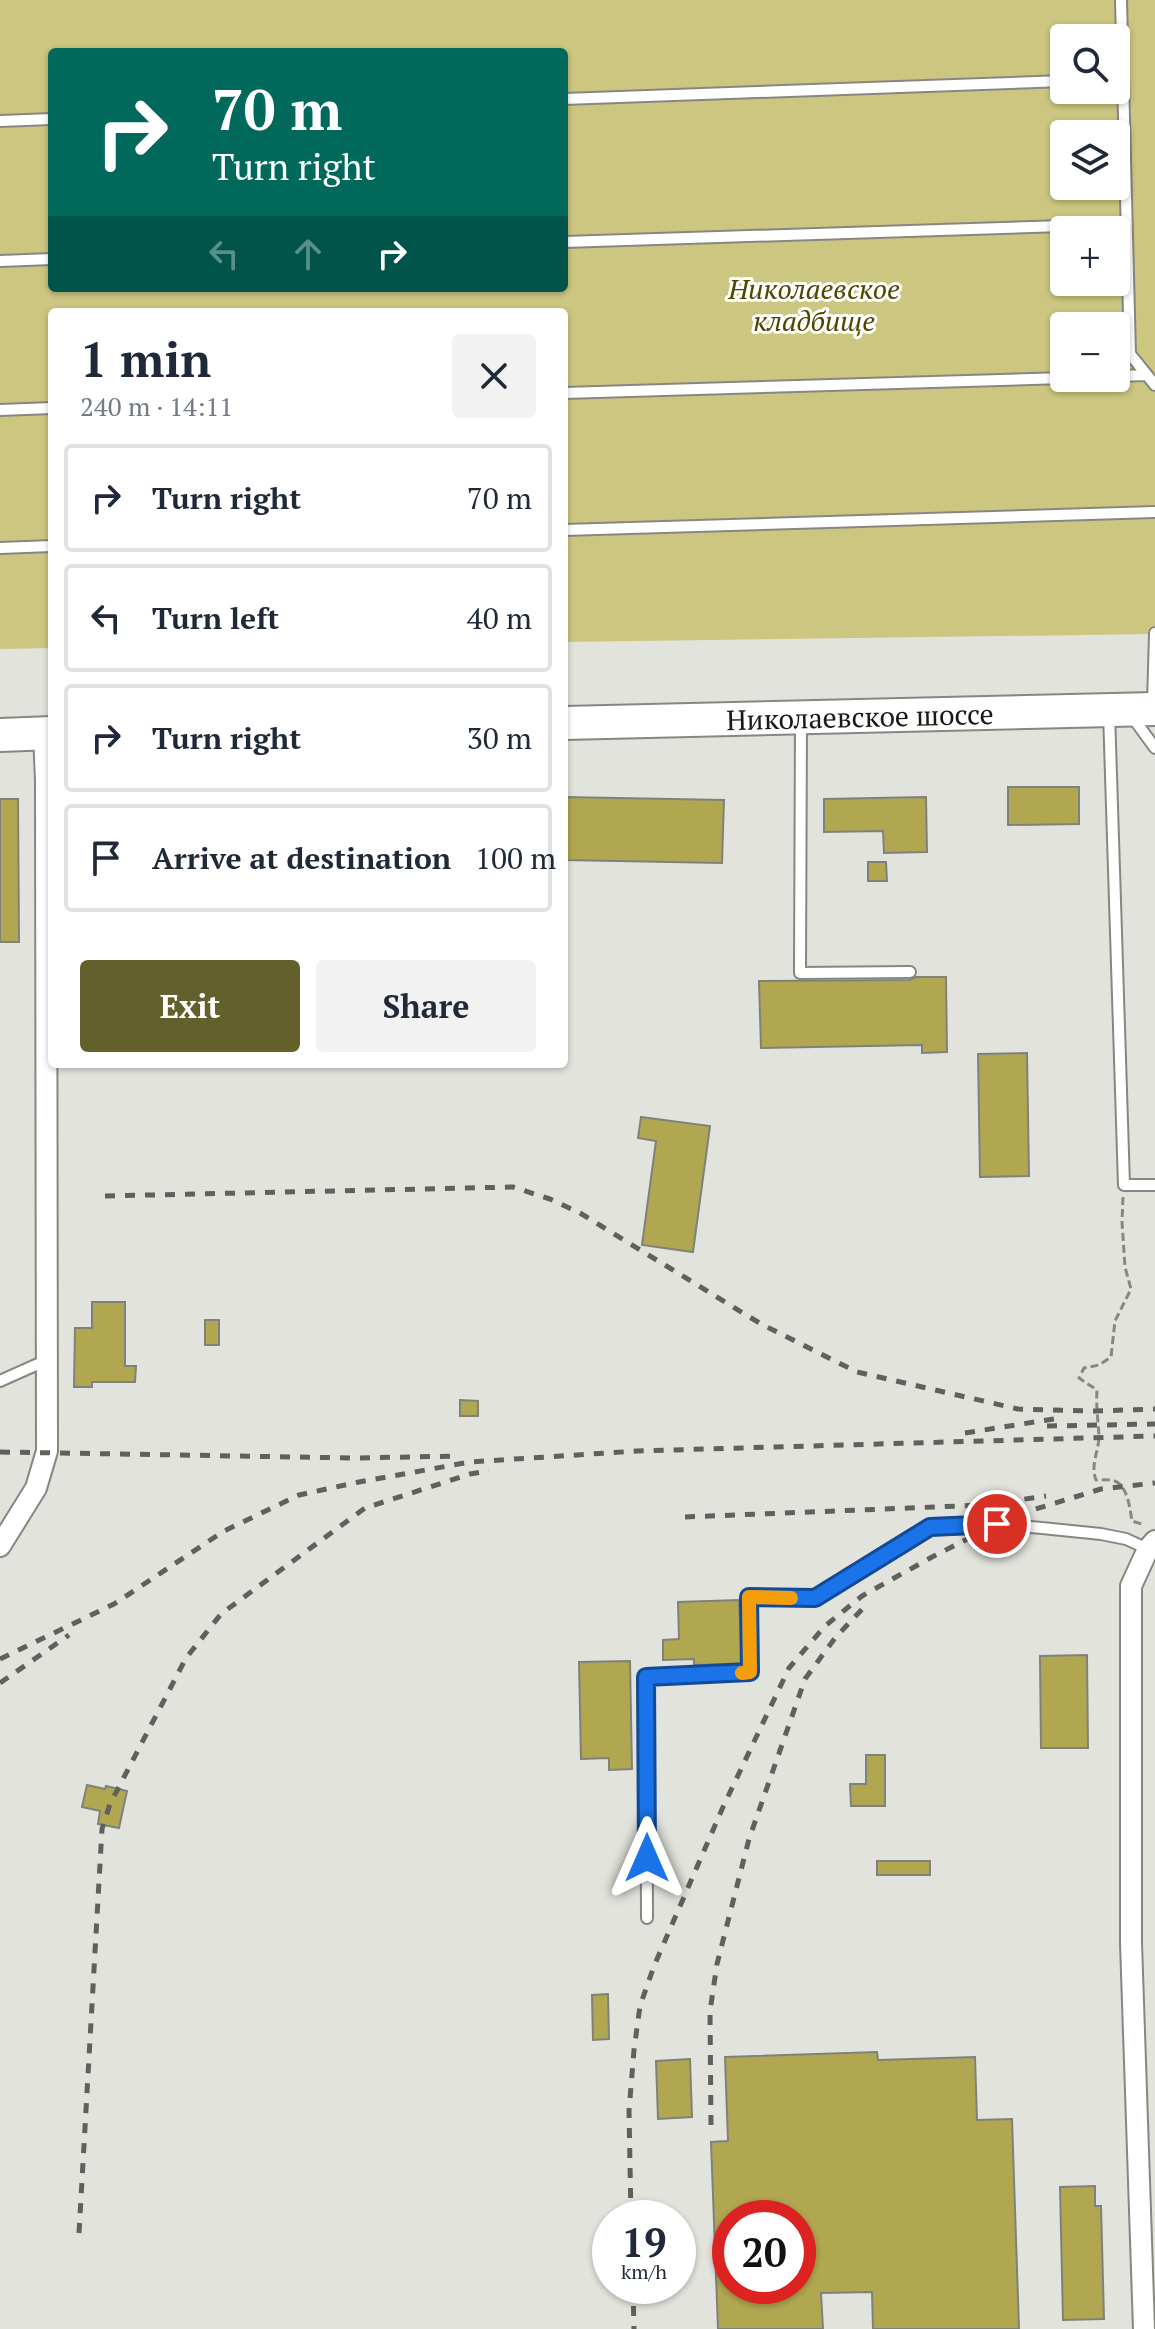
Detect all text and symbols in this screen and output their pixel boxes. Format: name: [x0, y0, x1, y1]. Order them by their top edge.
map controls: [1050, 24, 1130, 392]
button: search: [1050, 24, 1130, 104]
text: 70 m: [212, 72, 342, 146]
icon: right: [80, 80, 184, 184]
button: layers: [1050, 120, 1130, 200]
text: Turn right: [212, 143, 376, 190]
button: +: [1050, 216, 1130, 296]
icon: left: [202, 232, 246, 276]
icon: ahead: [286, 232, 330, 276]
icon: right: [370, 232, 414, 276]
park label: Николаевское кладбище: [727, 270, 900, 339]
button: −: [1050, 312, 1130, 392]
text: 1 min: [80, 327, 211, 391]
button: close: [452, 334, 536, 418]
text: 240 m · 14:11: [80, 389, 233, 423]
icon: right: [84, 476, 128, 520]
text: Turn right: [152, 478, 301, 518]
text: 70 m: [467, 478, 532, 518]
icon: left: [84, 596, 128, 640]
text: Turn left: [152, 598, 279, 638]
text: 40 m: [467, 598, 532, 638]
street label: Николаевское шоссе: [726, 694, 994, 738]
icon: right: [84, 716, 128, 760]
text: Turn right: [152, 718, 301, 758]
text: 30 m: [467, 718, 532, 758]
icon: arrive: [84, 836, 128, 880]
text: Arrive at destination: [152, 838, 451, 878]
text: 100 m: [475, 838, 556, 878]
button: Exit: [80, 960, 300, 1052]
button: Share: [316, 960, 536, 1052]
pin: [963, 1490, 1031, 1558]
icon: arrive: [975, 1502, 1019, 1546]
position arrow: [605, 1816, 689, 1900]
speed limit sign: 20: [712, 2200, 816, 2304]
text: 19: [621, 2215, 667, 2268]
text: km/h: [621, 2258, 667, 2285]

